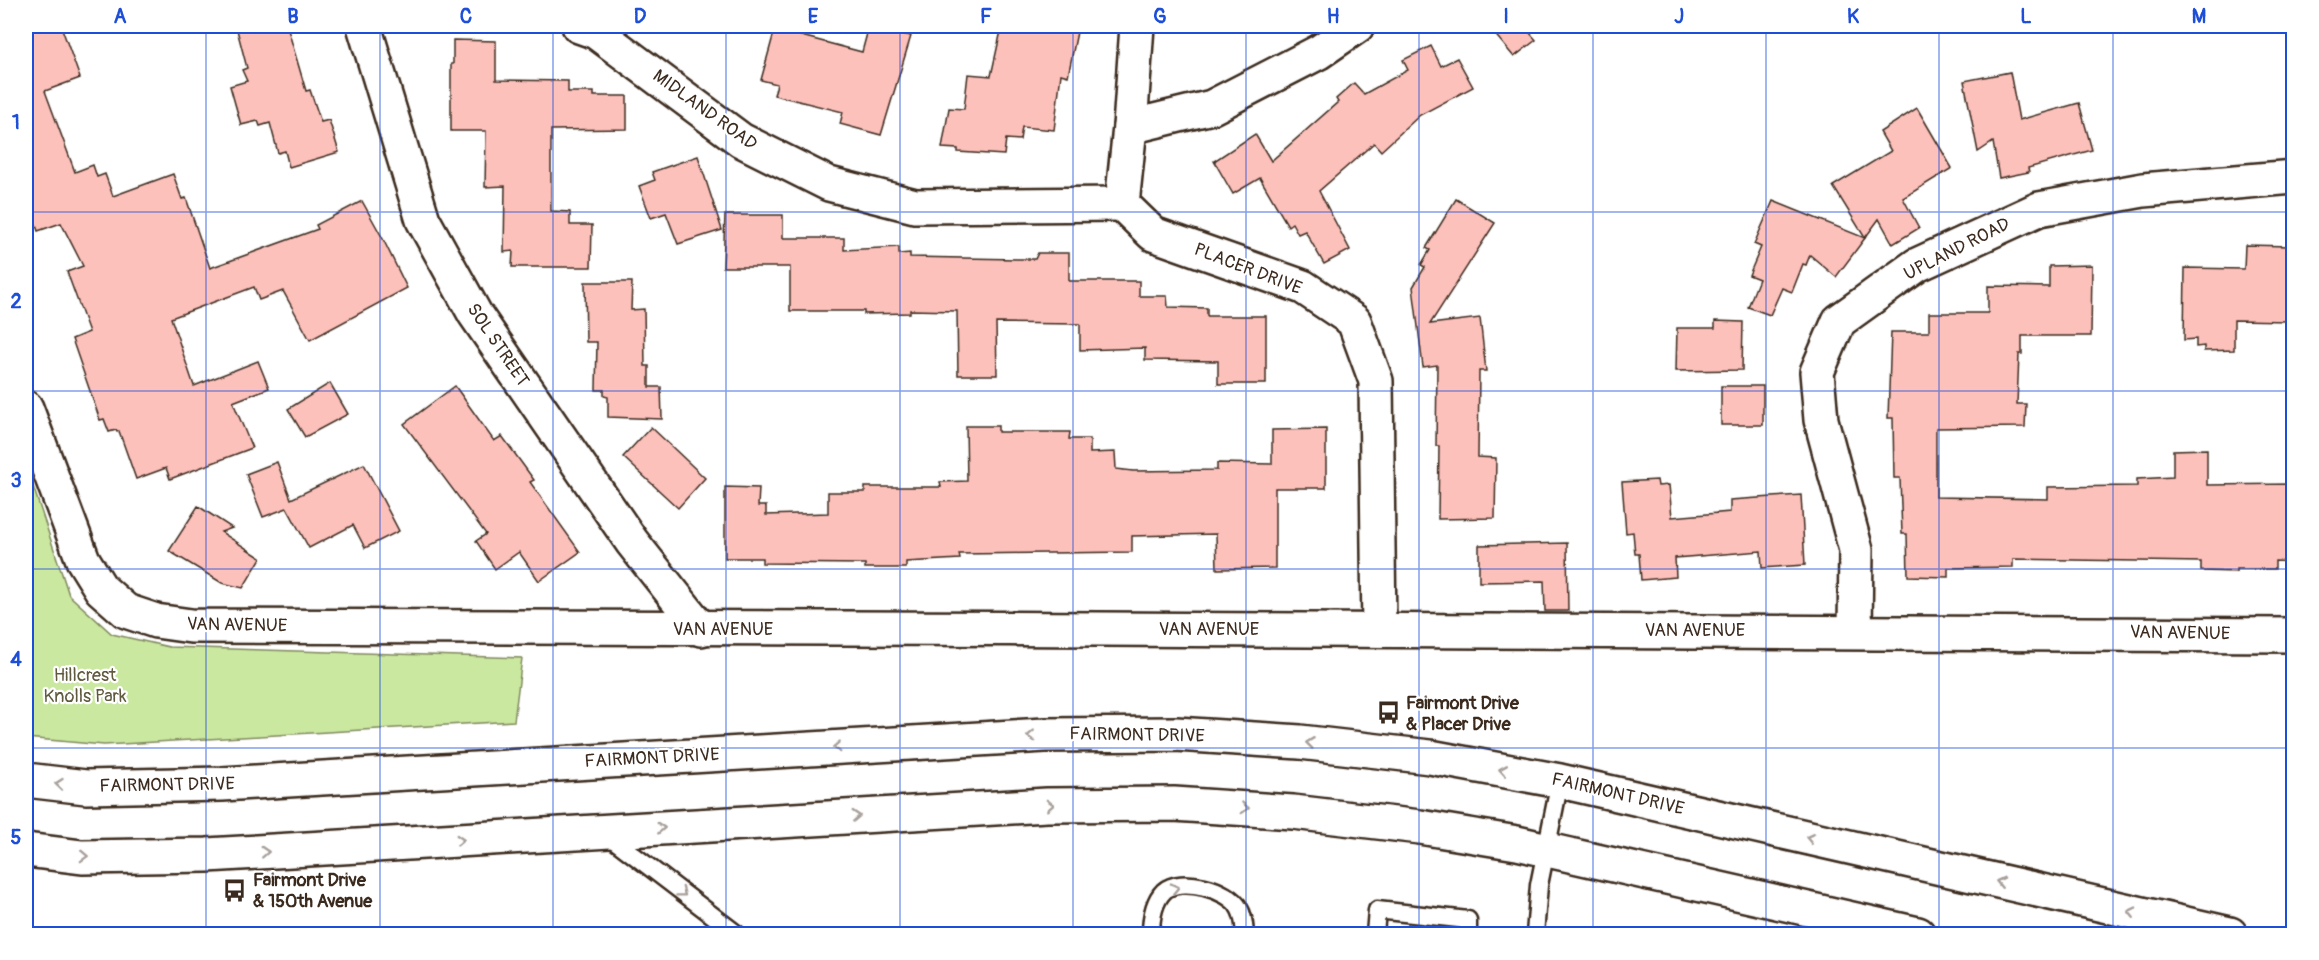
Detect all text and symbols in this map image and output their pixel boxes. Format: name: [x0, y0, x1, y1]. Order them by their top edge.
text: A: [114, 4, 127, 29]
text: B: [287, 4, 299, 29]
text: C: [460, 4, 472, 29]
text: D: [634, 4, 647, 29]
text: E: [808, 4, 819, 29]
text: F: [980, 4, 992, 29]
text: G: [1153, 4, 1167, 29]
text: H: [1327, 4, 1340, 29]
text: I: [1503, 4, 1509, 29]
text: J: [1674, 4, 1684, 29]
text: K: [1847, 4, 1859, 29]
text: L: [2020, 4, 2032, 29]
text: M: [2192, 4, 2206, 29]
street label: MIDLAND ROAD: [648, 64, 762, 156]
text: 1: [12, 110, 20, 135]
street label: UPLAND ROAD: [1900, 212, 2014, 286]
street label: PLACER DRIVE: [1191, 238, 1305, 300]
text: 2: [10, 289, 22, 314]
street label: SOL STREET: [462, 299, 534, 391]
text: 3: [10, 468, 22, 493]
street label: VAN AVENUE: [187, 613, 287, 637]
street label: VAN AVENUE: [673, 618, 773, 641]
street label: VAN AVENUE: [1159, 618, 1259, 641]
street label: VAN AVENUE: [1645, 619, 1745, 642]
street label: VAN AVENUE: [2130, 621, 2230, 645]
text: 4: [10, 647, 22, 672]
park label: Hillcrest Knolls Park: [43, 664, 127, 708]
place label: Fairmont Drive & Placer Drive: [1406, 692, 1520, 736]
bus stop icon: Fairmont Drive & Placer Drive: [1375, 700, 1401, 726]
street label: FAIRMONT DRIVE: [1069, 722, 1205, 748]
one-way arrow: [1027, 729, 1036, 742]
one-way arrow: [1305, 737, 1314, 750]
one-way arrow: [832, 741, 841, 754]
street label: FAIRMONT DRIVE: [584, 743, 720, 773]
one-way arrow: [1498, 765, 1508, 777]
street label: FAIRMONT DRIVE: [1549, 768, 1687, 820]
street label: FAIRMONT DRIVE: [99, 772, 235, 798]
one-way arrow: [54, 778, 63, 790]
one-way arrow: [1046, 799, 1055, 811]
one-way arrow: [1241, 802, 1250, 815]
one-way arrow: [851, 810, 860, 823]
one-way arrow: [656, 822, 666, 835]
text: 5: [11, 825, 22, 850]
one-way arrow: [1805, 832, 1815, 845]
one-way arrow: [456, 834, 465, 847]
one-way arrow: [261, 845, 270, 858]
one-way arrow: [79, 850, 88, 863]
place label: Fairmont Drive & 150th Avenue: [253, 869, 373, 913]
one-way arrow: [1995, 876, 2005, 889]
bus stop icon: Fairmont Drive & 150th Avenue: [222, 877, 248, 903]
one-way arrow: [1170, 882, 1180, 895]
one-way arrow: [676, 885, 687, 896]
one-way arrow: [2128, 906, 2138, 919]

